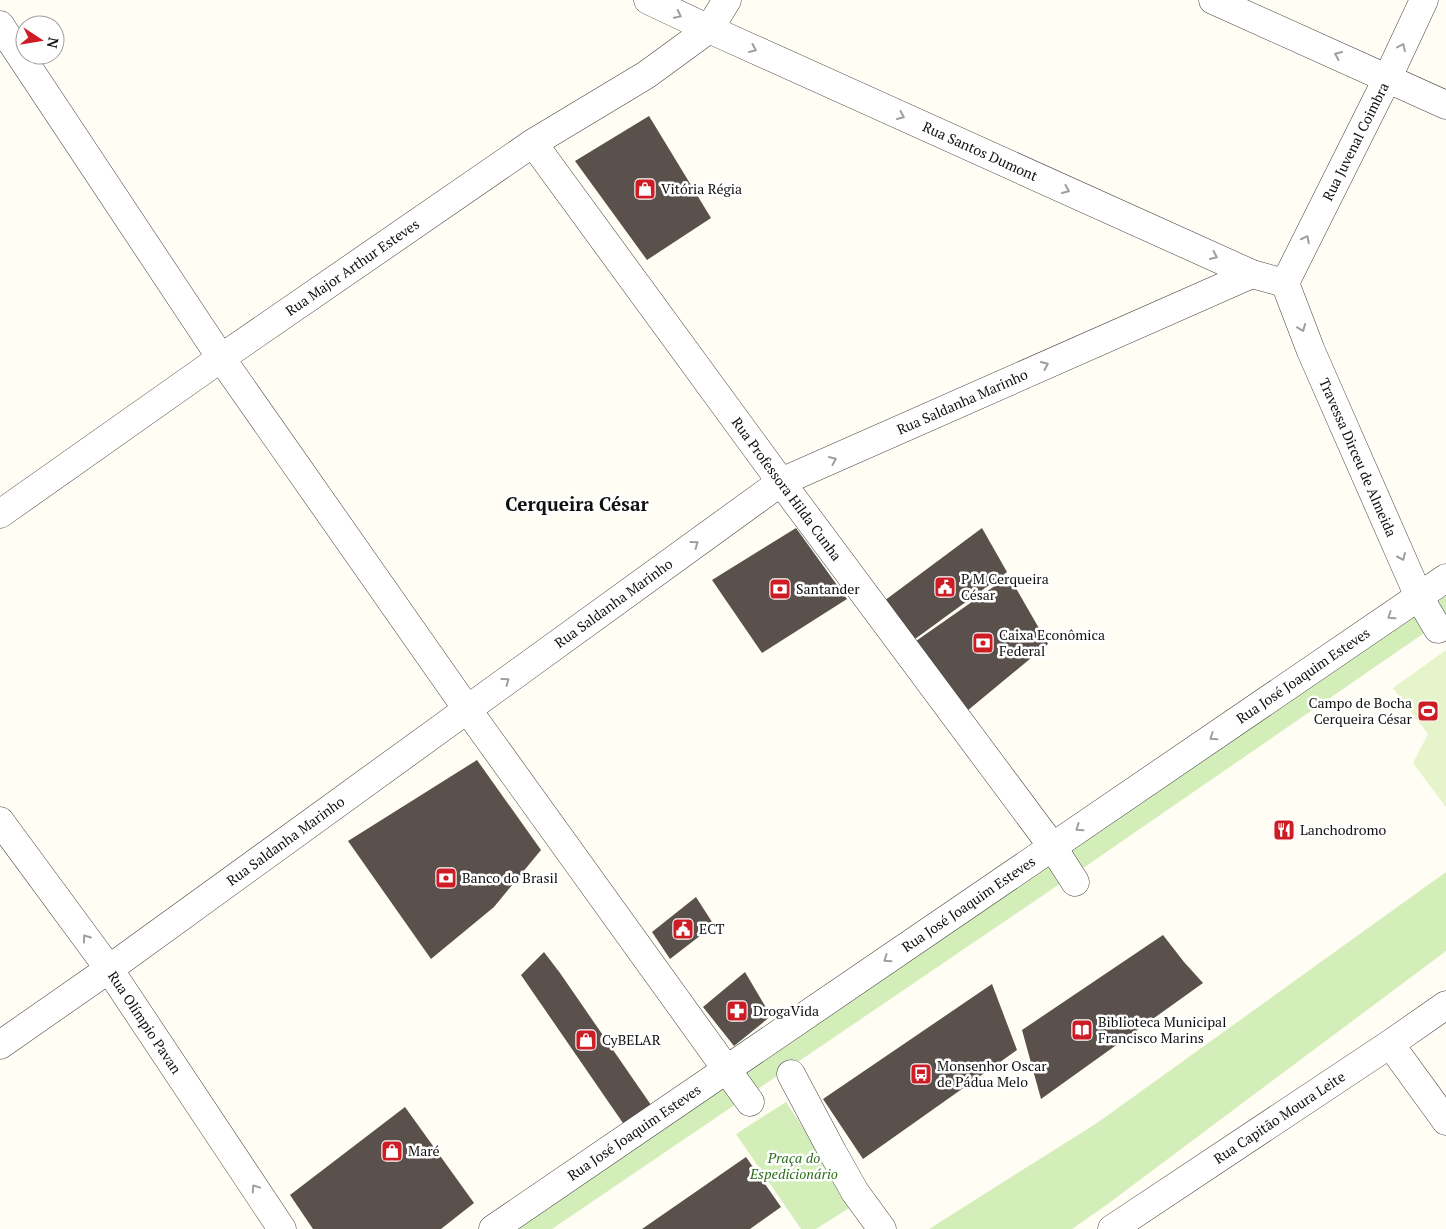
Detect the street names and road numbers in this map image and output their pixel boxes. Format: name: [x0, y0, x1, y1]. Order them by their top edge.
street label: Rua Juvenal Coimbra: [1318, 79, 1393, 204]
street label: Rua Santos Dumont: [920, 117, 1042, 185]
street label: Rua Major Arthur Esteves: [281, 214, 423, 320]
street label: Rua Saldanha Marinho: [894, 364, 1031, 439]
street label: Travessa Dirceu de Almeida: [1315, 375, 1401, 540]
street label: Rua Professora Hilda Cunha: [728, 413, 846, 564]
street label: Rua Saldanha Marinho: [550, 554, 676, 652]
street label: Rua José Joaquim Esteves: [1232, 623, 1373, 728]
street label: Rua Saldanha Marinho: [223, 791, 348, 890]
street label: Rua José Joaquim Esteves: [898, 851, 1039, 956]
street label: Rua Olímpio Pavan: [104, 967, 186, 1078]
street label: Rua Capitão Moura Leite: [1210, 1067, 1348, 1168]
street label: Rua José Joaquim Esteves: [563, 1080, 704, 1184]

